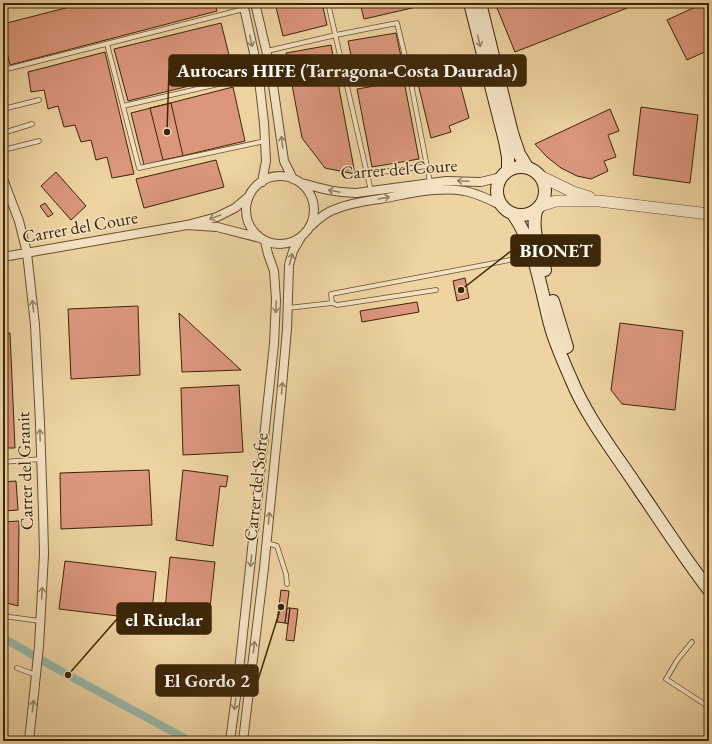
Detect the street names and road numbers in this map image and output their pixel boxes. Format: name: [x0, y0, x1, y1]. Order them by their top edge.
street label: Carrer del Coure: [340, 153, 458, 184]
street label: Carrer del Coure: [20, 205, 139, 248]
street label: Carrer del Granit: [11, 411, 38, 531]
street label: Carrer del Sofre: [238, 432, 273, 542]

